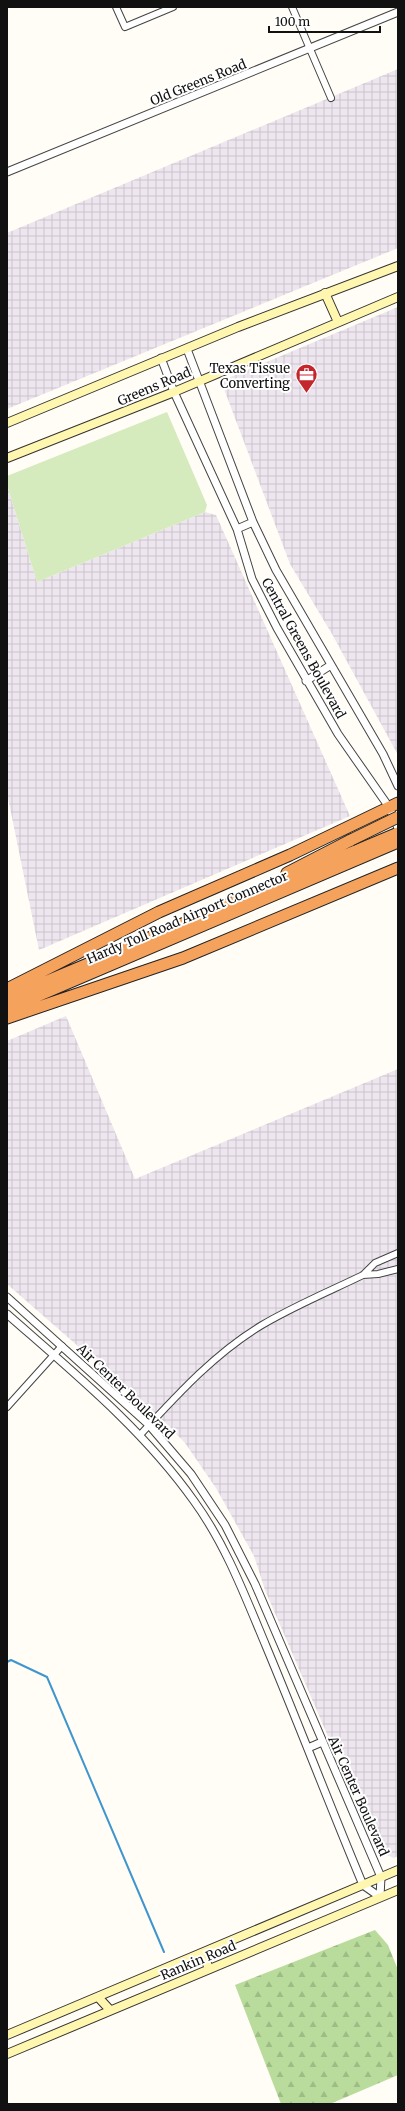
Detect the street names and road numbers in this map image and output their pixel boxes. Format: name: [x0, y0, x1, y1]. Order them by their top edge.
street label: Old Greens Road: [148, 55, 249, 110]
street label: Greens Road: [115, 363, 194, 410]
street label: Central Greens Boulevard: [258, 575, 349, 722]
street label: Hardy Toll Road Airport Connector: [84, 867, 291, 968]
street label: Air Center Boulevard: [72, 1340, 178, 1443]
street label: Air Center Boulevard: [324, 1733, 393, 1859]
street label: Rankin Road: [158, 1937, 239, 1984]

